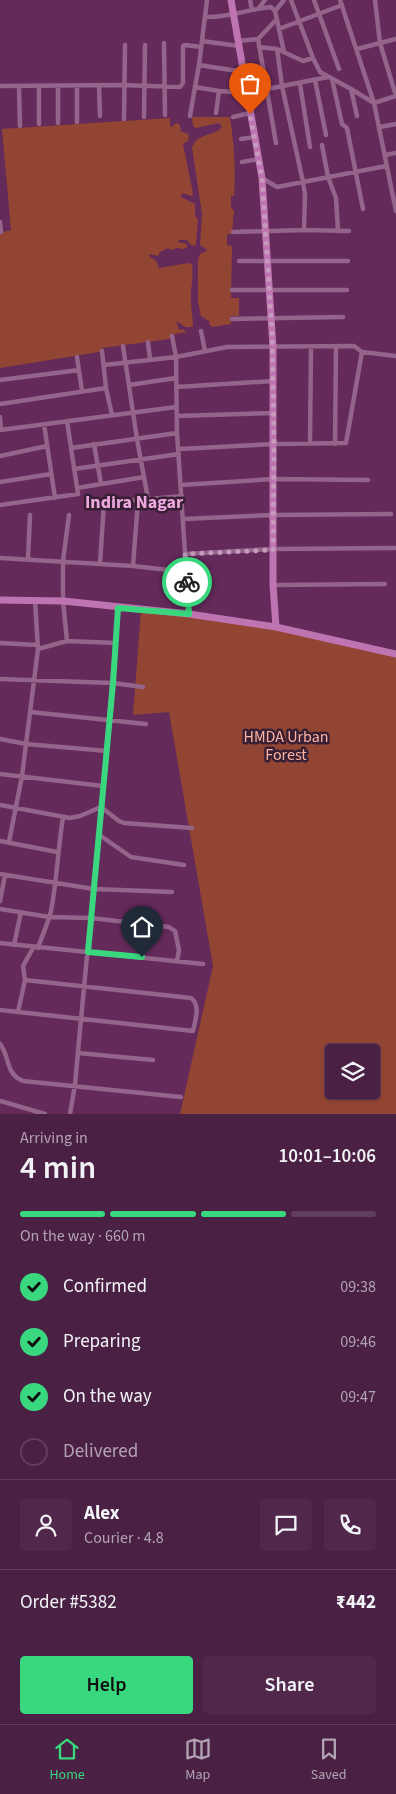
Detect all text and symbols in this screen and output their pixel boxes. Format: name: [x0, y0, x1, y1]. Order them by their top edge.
pin: [229, 63, 271, 114]
icon: bag: [236, 70, 264, 98]
district label: Indira Nagar: [85, 490, 184, 515]
courier: [162, 557, 212, 607]
icon: bike: [173, 568, 201, 596]
park label: HMDA Urban Forest: [244, 726, 328, 766]
pin: [121, 906, 163, 957]
icon: home: [128, 913, 156, 941]
map controls: [325, 1044, 380, 1099]
button: layers: [325, 1044, 380, 1099]
text: Arriving in: [20, 1127, 88, 1149]
text: 10:01–10:06: [278, 1143, 376, 1170]
text: 4 min: [20, 1145, 96, 1191]
text: On the way · 660 m: [20, 1225, 145, 1247]
icon: check: [20, 1273, 48, 1301]
text: Confirmed: [63, 1273, 147, 1300]
text: 09:38: [340, 1276, 376, 1298]
icon: check: [20, 1328, 48, 1356]
text: Preparing: [63, 1328, 141, 1355]
text: 09:46: [340, 1331, 376, 1353]
icon: check: [20, 1383, 48, 1411]
text: On the way: [63, 1383, 152, 1410]
text: 09:47: [340, 1386, 376, 1408]
text: Delivered: [63, 1438, 138, 1465]
button: person: [20, 1499, 72, 1551]
button: chat: [260, 1499, 312, 1551]
button: phone: [324, 1499, 376, 1551]
text: Alex: [84, 1500, 120, 1527]
text: Courier · 4.8: [84, 1527, 164, 1549]
text: Order #5382: [20, 1589, 117, 1616]
text: ₹442: [336, 1589, 376, 1616]
button: Help: [20, 1656, 193, 1714]
button: Share: [203, 1656, 376, 1714]
tab: Home: [49, 1735, 85, 1785]
tab: Map: [184, 1735, 212, 1785]
tab: Saved: [311, 1735, 346, 1785]

